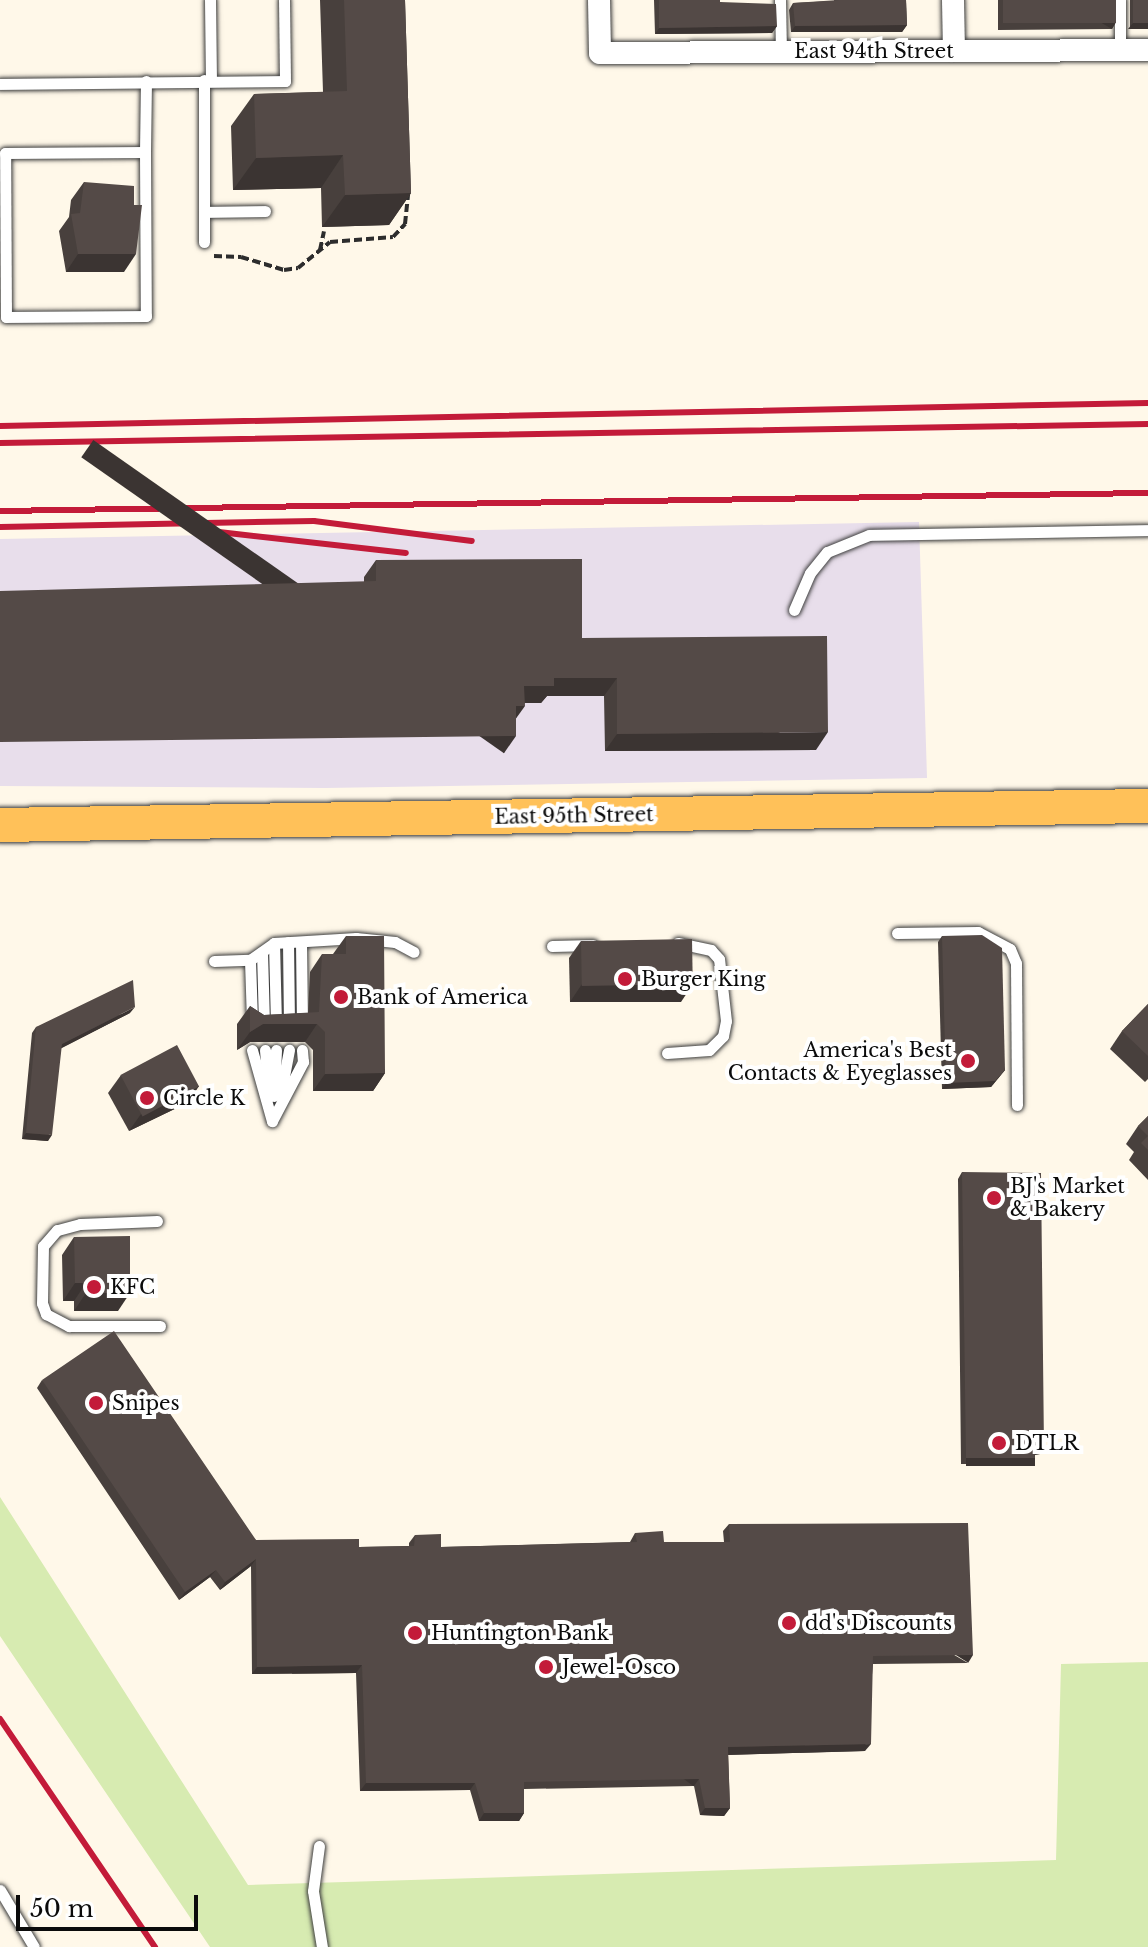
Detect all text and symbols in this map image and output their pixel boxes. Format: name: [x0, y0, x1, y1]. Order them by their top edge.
street label: East 94th Street: [794, 39, 954, 63]
street label: East 95th Street: [494, 803, 654, 829]
place label: Burger King: [641, 967, 766, 991]
marker: Burger King: [616, 970, 634, 988]
place label: Bank of America: [357, 985, 529, 1009]
marker: Bank of America: [332, 988, 350, 1006]
place label: America's Best Contacts & Eyeglasses: [728, 1038, 952, 1085]
marker: America's Best Contacts & Eyeglasses: [959, 1052, 977, 1070]
place label: Circle K: [163, 1086, 245, 1110]
marker: Circle K: [138, 1089, 156, 1107]
place label: BJ's Market & Bakery: [1010, 1174, 1125, 1221]
marker: BJ's Market & Bakery: [985, 1189, 1003, 1207]
place label: KFC: [110, 1275, 155, 1299]
marker: KFC: [85, 1278, 103, 1296]
place label: Snipes: [112, 1391, 180, 1415]
marker: Snipes: [87, 1394, 105, 1412]
place label: DTLR: [1015, 1431, 1079, 1455]
marker: DTLR: [990, 1434, 1008, 1452]
place label: dd's Discounts: [805, 1611, 952, 1635]
marker: dd's Discounts: [780, 1614, 798, 1632]
place label: Huntington Bank: [431, 1621, 609, 1645]
marker: Huntington Bank: [406, 1624, 424, 1642]
place label: Jewel-Osco: [562, 1655, 676, 1679]
marker: Jewel-Osco: [537, 1658, 555, 1676]
scale bar: [20, 1879, 202, 1929]
text: 50 m: [30, 1894, 93, 1923]

